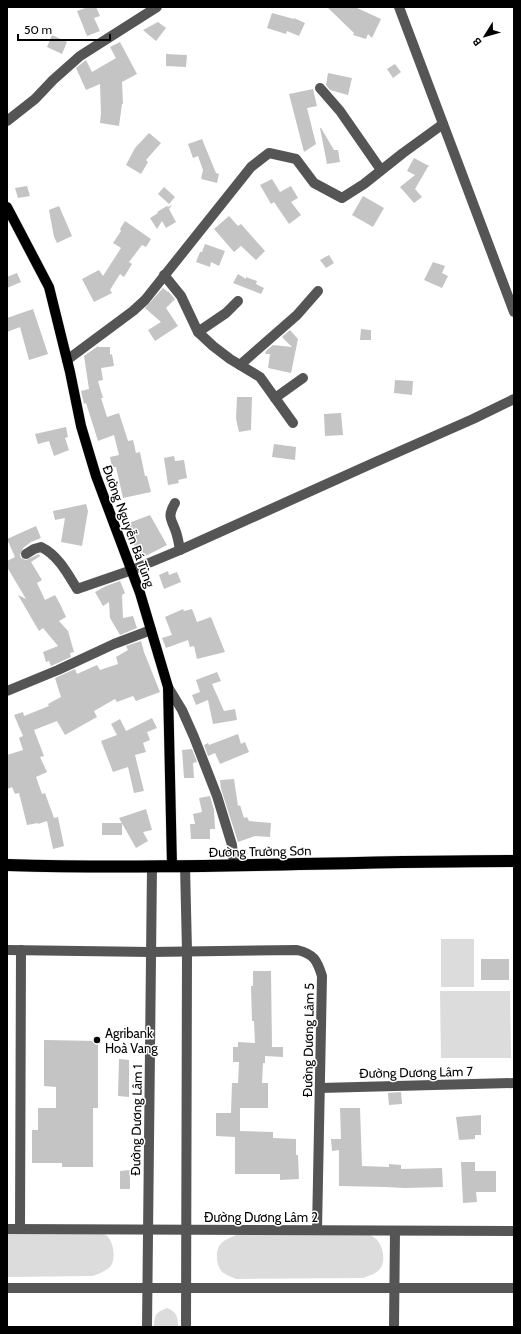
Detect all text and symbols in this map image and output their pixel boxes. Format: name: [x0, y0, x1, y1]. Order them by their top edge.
scale bar: [18, 16, 110, 42]
north arrow: [465, 16, 505, 56]
text: 50 m: [24, 22, 52, 37]
text: B: [469, 35, 485, 49]
street label: Đường Nguyễn Bá Tùng: [99, 463, 159, 590]
street label: Đường Trường Sơn: [209, 842, 311, 860]
street label: Đường Dương Lâm 5: [299, 983, 317, 1097]
place label: Agribank Hoà Vang: [105, 1025, 158, 1056]
marker: Agribank Hoà Vang: [92, 1035, 102, 1045]
street label: Đường Dương Lâm 7: [359, 1063, 473, 1081]
street label: Đường Dương Lâm 1: [127, 1064, 145, 1176]
street label: Đường Dương Lâm 2: [204, 1209, 318, 1225]

